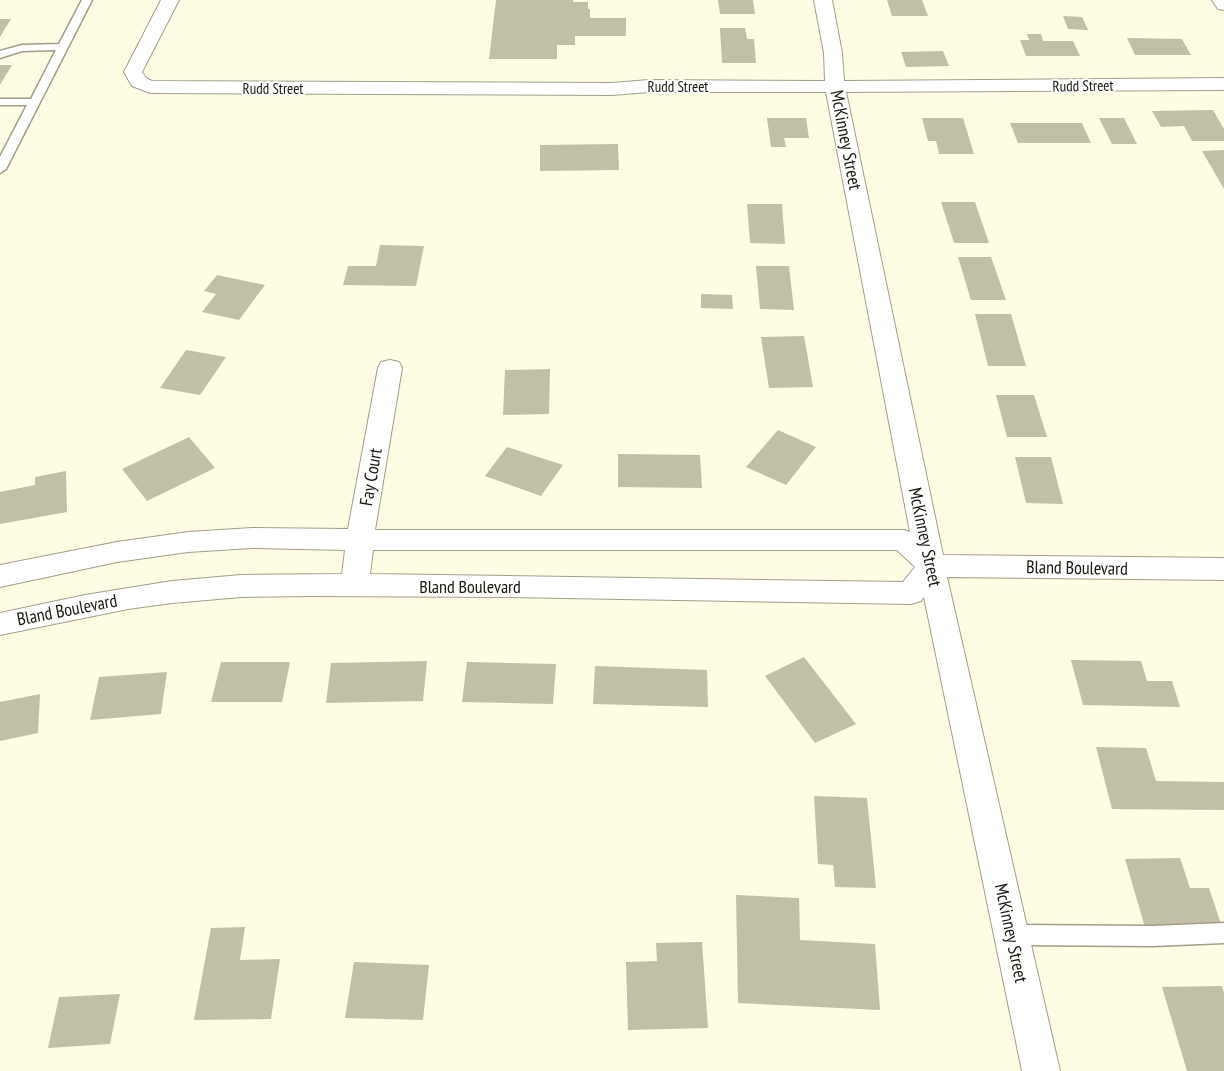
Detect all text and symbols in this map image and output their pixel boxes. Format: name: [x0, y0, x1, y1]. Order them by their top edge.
street label: Rudd Street: [1052, 75, 1114, 96]
street label: Rudd Street: [648, 77, 708, 96]
street label: Rudd Street: [243, 79, 303, 98]
street label: McKinney Street: [826, 88, 867, 192]
street label: Fay Court: [354, 446, 387, 508]
street label: McKinney Street: [904, 485, 947, 589]
street label: Bland Boulevard: [1026, 555, 1128, 580]
street label: Bland Boulevard: [419, 575, 521, 598]
street label: Bland Boulevard: [15, 589, 119, 630]
street label: McKinney Street: [990, 881, 1033, 985]

